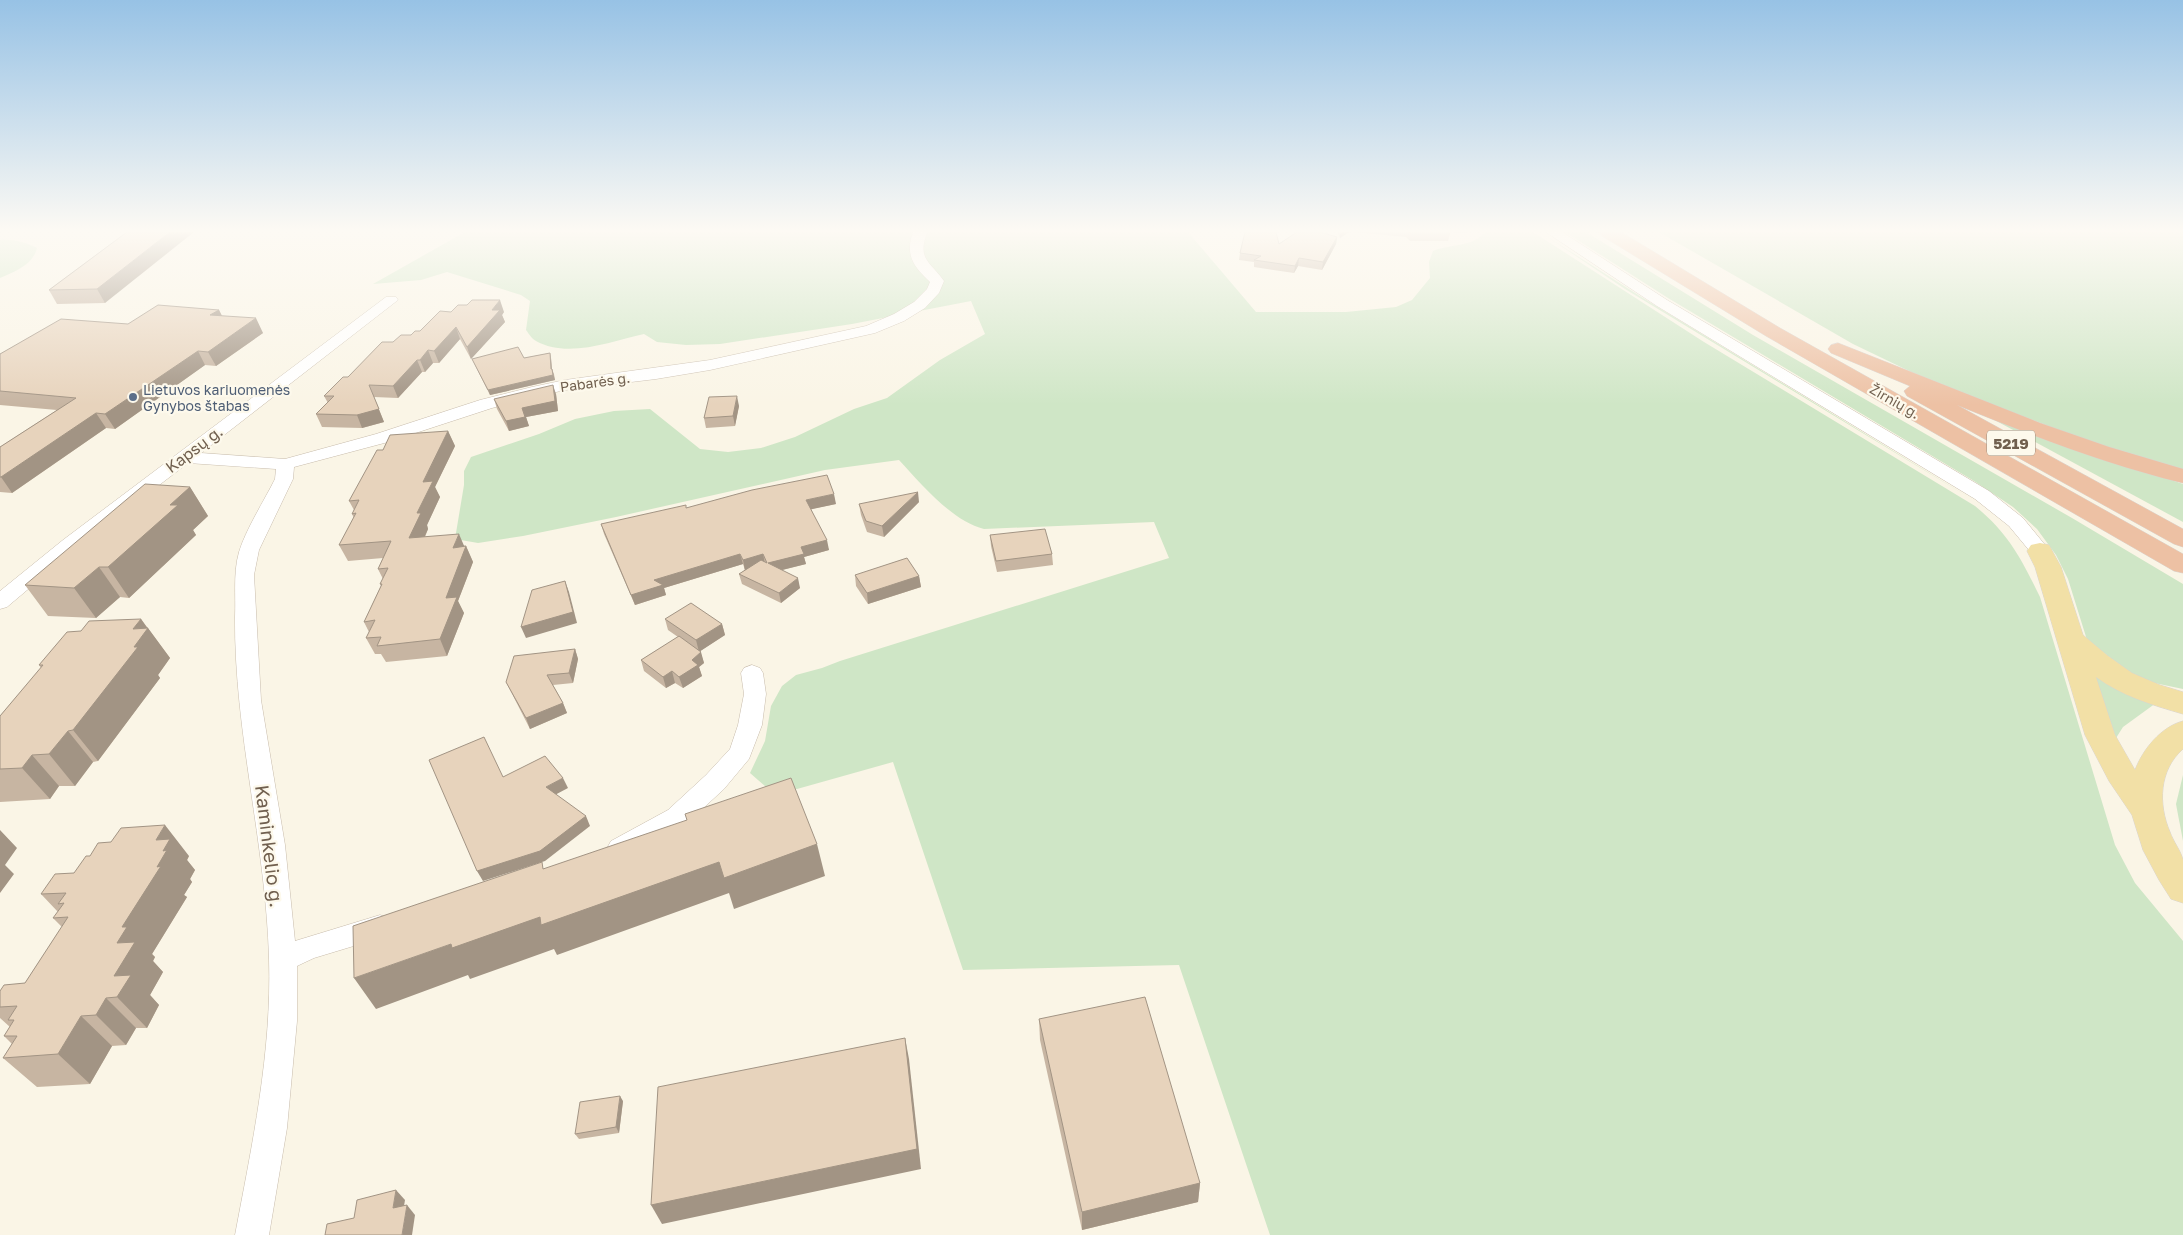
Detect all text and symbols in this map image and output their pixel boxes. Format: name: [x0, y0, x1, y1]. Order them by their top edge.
street label: Pabarės g.: [559, 369, 631, 395]
street label: Žirnių g.: [1867, 380, 1923, 422]
place label: Lietuvos kariuomenės Gynybos štabas: [143, 381, 290, 414]
marker: Lietuvos kariuomenės Gynybos štabas: [127, 391, 139, 403]
street label: Kapsų g.: [161, 421, 227, 477]
road number: 5219: [1987, 430, 2035, 456]
street label: Kaminkelio g.: [251, 783, 289, 909]

